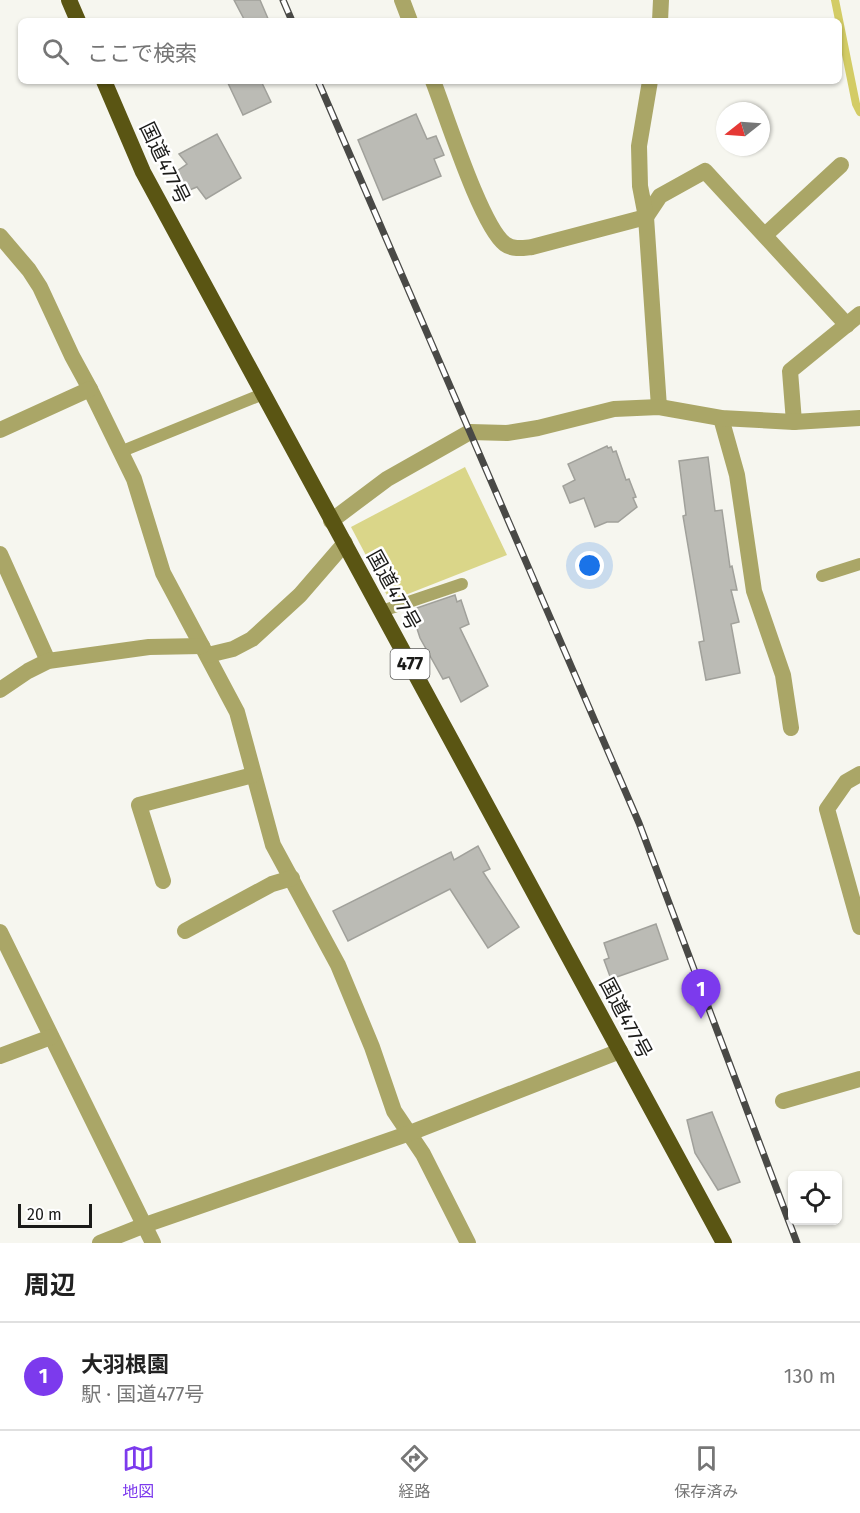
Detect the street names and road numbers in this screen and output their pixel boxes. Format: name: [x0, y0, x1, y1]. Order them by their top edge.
street label: 国道477号: [135, 118, 195, 208]
street label: 国道477号: [362, 546, 426, 634]
road number: 477: [390, 649, 430, 679]
street label: 国道477号: [595, 974, 657, 1062]

